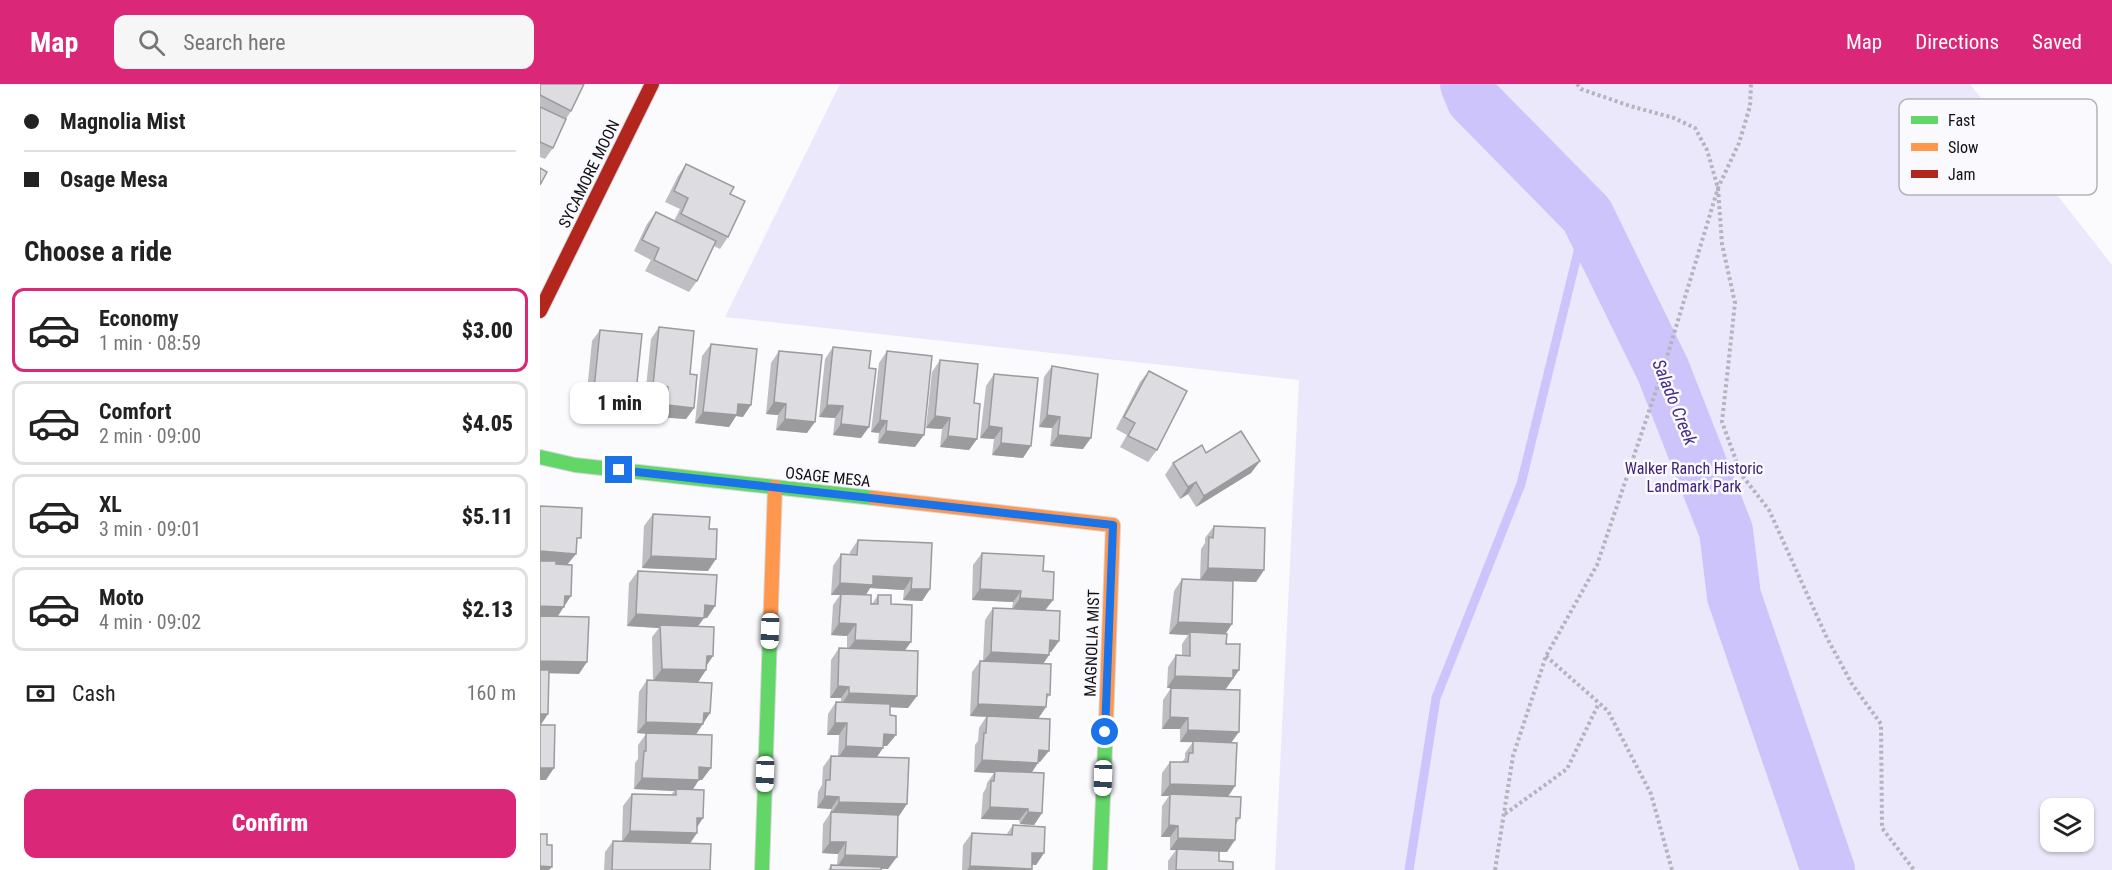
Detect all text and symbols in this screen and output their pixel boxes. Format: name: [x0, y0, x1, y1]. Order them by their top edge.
search box: [114, 15, 534, 69]
text: Map: [30, 26, 78, 59]
icon: search: [135, 26, 168, 59]
text: Search here: [183, 30, 286, 55]
text: Map: [1846, 30, 1882, 54]
text: Directions: [1915, 30, 1999, 54]
text: Saved: [2032, 30, 2082, 54]
legend: [1899, 99, 2097, 195]
text: Magnolia Mist: [60, 109, 185, 134]
text: Fast: [1948, 111, 1975, 130]
street label: SYCAMORE MOON: [555, 117, 623, 231]
text: Slow: [1948, 138, 1978, 157]
text: Jam: [1948, 165, 1975, 184]
text: Osage Mesa: [60, 167, 168, 192]
text: Choose a ride: [24, 236, 172, 268]
icon: car: [27, 303, 81, 357]
text: Economy: [99, 306, 179, 331]
text: $3.00: [462, 318, 513, 343]
text: 1 min · 08:59: [99, 331, 201, 355]
water label: Salado Creek: [1648, 356, 1702, 449]
callout: 1 min: [569, 383, 668, 425]
text: 1 min: [597, 391, 642, 415]
icon: car: [27, 396, 81, 450]
text: Comfort: [99, 399, 172, 424]
text: $4.05: [462, 411, 513, 436]
text: 2 min · 09:00: [99, 424, 201, 448]
route end: [605, 456, 632, 483]
park label: Walker Ranch Historic Landmark Park: [1625, 459, 1763, 496]
street label: OSAGE MESA: [784, 463, 872, 491]
icon: car: [27, 489, 81, 543]
text: XL: [99, 492, 122, 517]
text: $5.11: [462, 504, 513, 529]
text: 3 min · 09:01: [99, 517, 201, 541]
icon: car: [27, 582, 81, 636]
text: Moto: [99, 585, 144, 610]
street label: MAGNOLIA MIST: [1081, 589, 1103, 697]
text: $2.13: [462, 597, 513, 622]
text: 4 min · 09:02: [99, 610, 201, 634]
car: [760, 613, 780, 649]
icon: cash: [24, 677, 57, 710]
text: Cash: [72, 681, 116, 706]
text: 160 m: [467, 681, 516, 705]
route start: [1091, 718, 1118, 745]
car: [755, 756, 775, 792]
car: [1093, 760, 1113, 796]
button: Confirm: [24, 789, 516, 858]
map controls: [2040, 798, 2094, 852]
button: layers: [2040, 798, 2094, 852]

